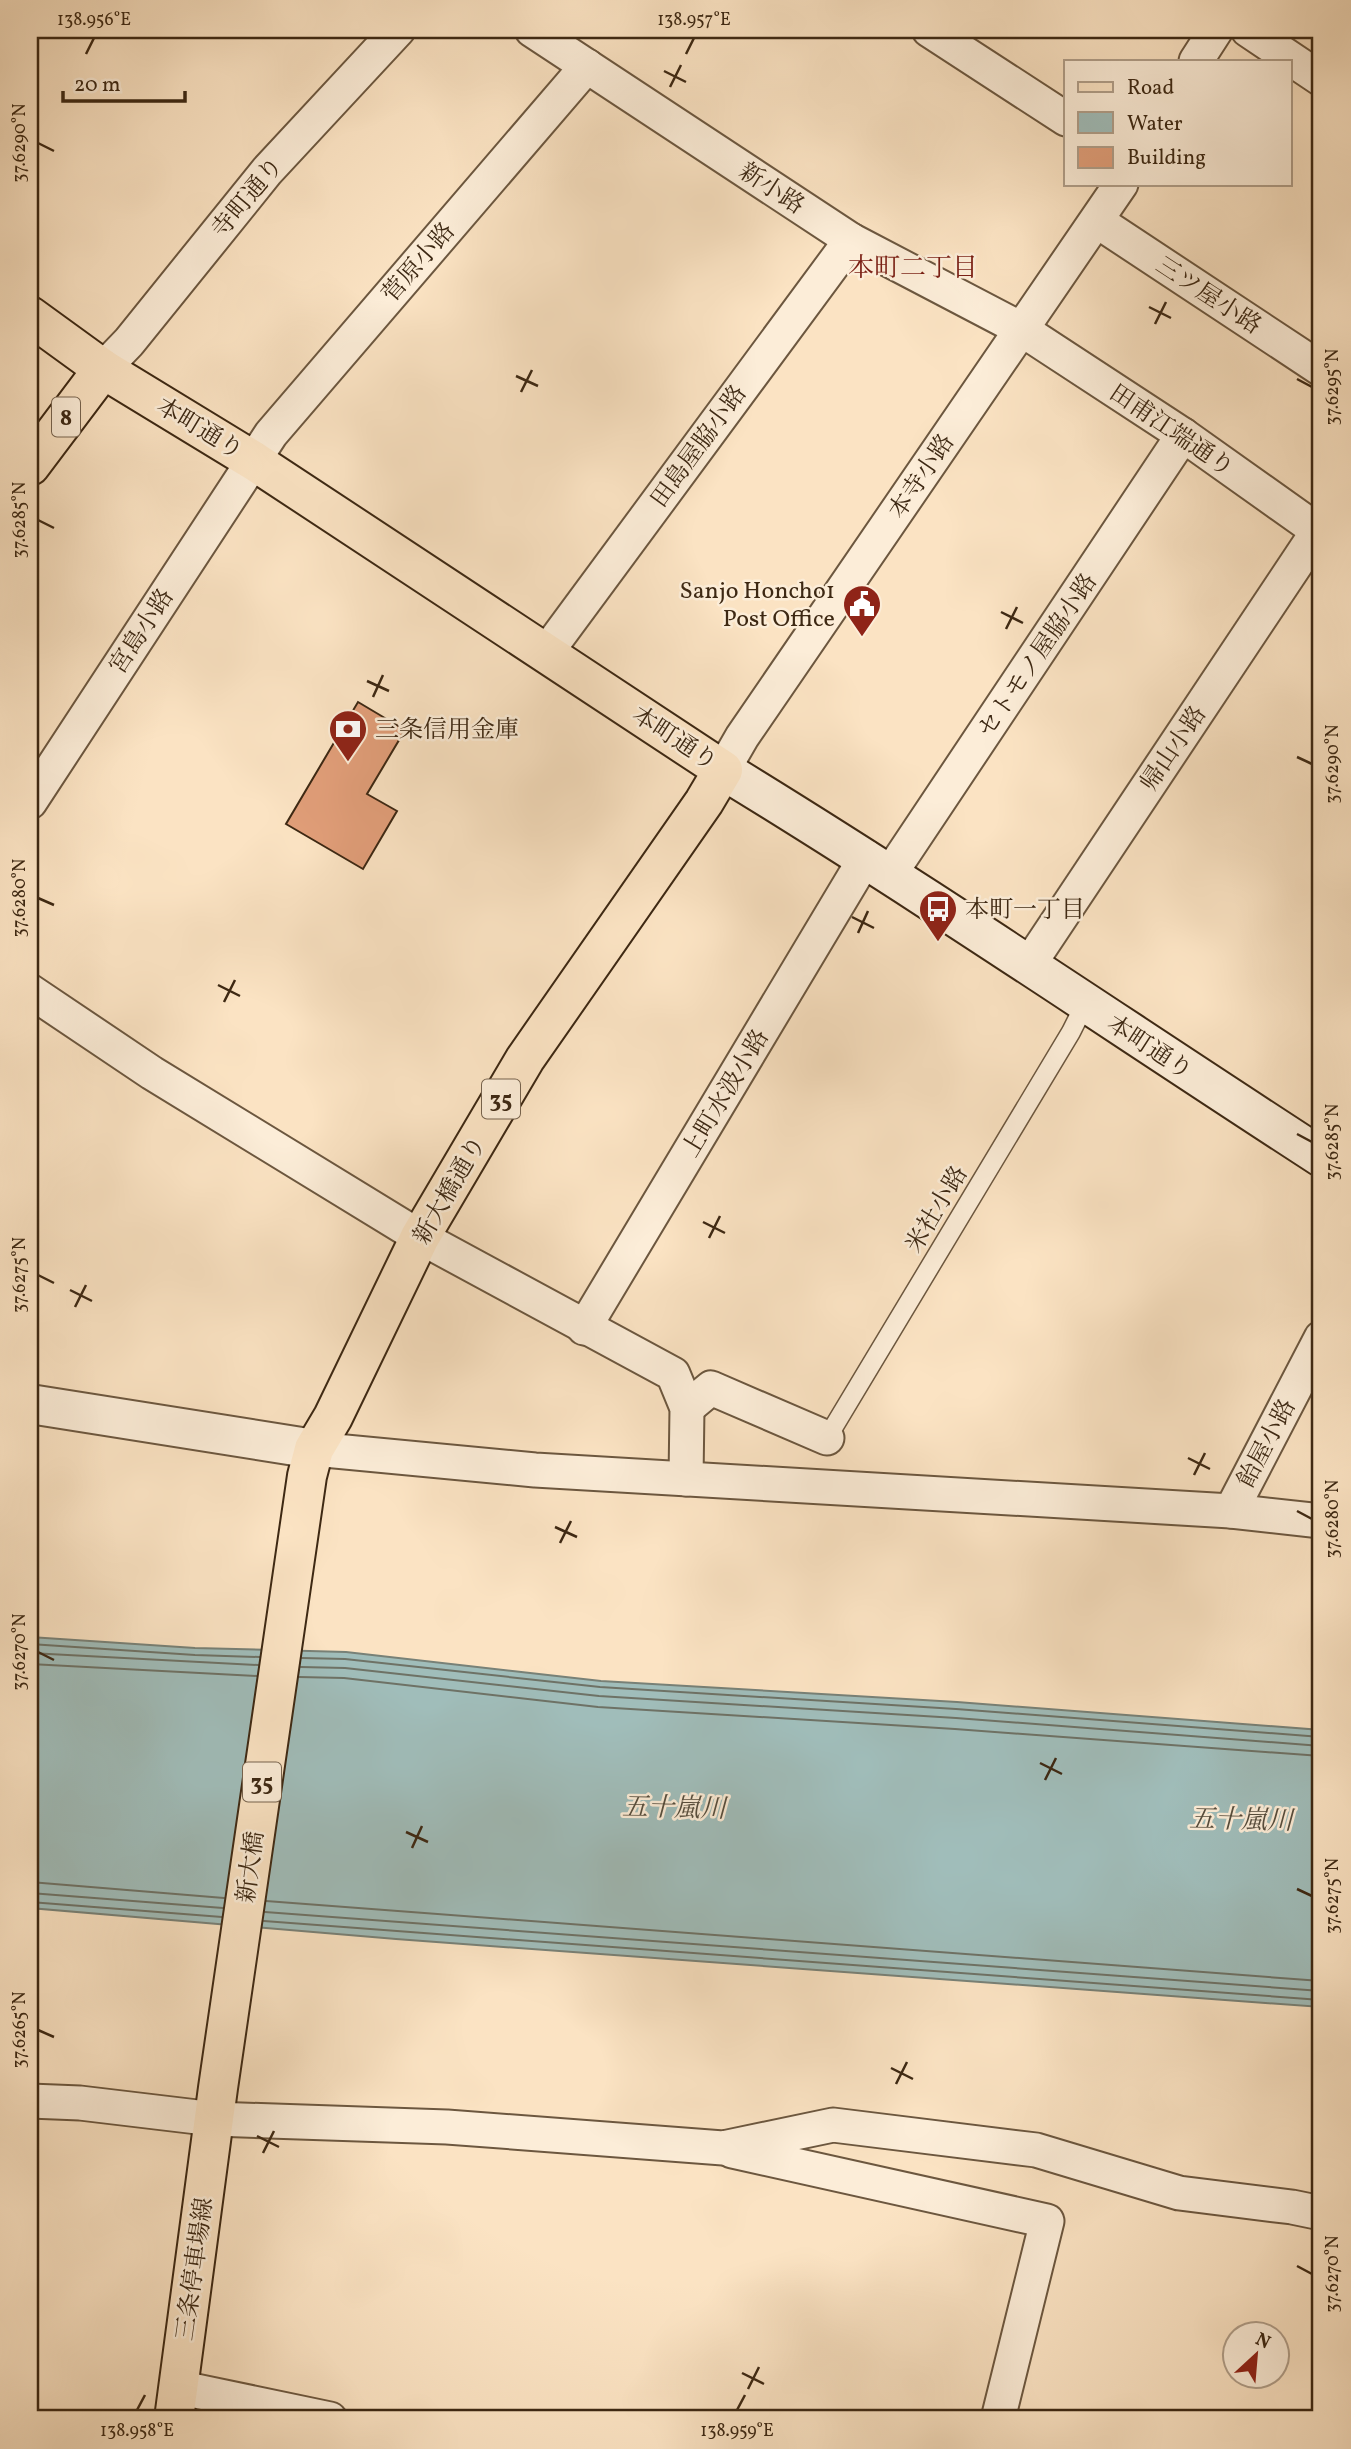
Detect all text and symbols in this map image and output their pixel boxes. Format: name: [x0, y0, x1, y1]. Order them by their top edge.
text: 138.956°E: [57, 8, 131, 33]
text: 138.957°E: [657, 8, 731, 33]
scale bar: [63, 60, 186, 104]
legend: [1064, 60, 1292, 186]
text: 20 m: [74, 71, 120, 100]
text: Road: [1127, 74, 1174, 103]
text: 37.6290°N: [8, 103, 33, 183]
text: Water: [1127, 110, 1183, 139]
text: Building: [1127, 144, 1206, 173]
street label: 寺町通り: [205, 151, 292, 246]
street label: 新小路: [731, 156, 810, 224]
street label: 菅原小路: [375, 216, 464, 311]
street label: 三ツ屋小路: [1148, 250, 1267, 344]
district label: 本町二丁目: [848, 251, 978, 287]
text: 37.6295°N: [1321, 349, 1346, 425]
street label: 田甫江端通り: [1102, 377, 1240, 486]
street label: 田島屋脇小路: [644, 379, 756, 515]
street label: 本町通り: [149, 390, 249, 469]
road number: 8: [52, 398, 80, 436]
street label: 本寺小路: [882, 428, 964, 526]
text: 37.6285°N: [8, 482, 33, 558]
street label: セトモノ屋脇小路: [971, 567, 1106, 745]
place label: Sanjo Honcho1 Post Office: [679, 575, 835, 637]
street label: 宮島小路: [102, 583, 183, 682]
public building icon: Sanjo Honcho1 Post Office: [841, 583, 883, 638]
street label: 本町通り: [624, 699, 723, 780]
street label: 帰山小路: [1134, 700, 1216, 798]
bank icon: 三条信用金庫: [327, 708, 369, 763]
place label: 三条信用金庫: [375, 714, 519, 748]
text: 37.6290°N: [1321, 724, 1346, 804]
text: 37.6280°N: [8, 859, 33, 937]
bus stop icon: 本町一丁目: [917, 888, 959, 943]
place label: 本町一丁目: [965, 894, 1085, 928]
street label: 本町通り: [1099, 1008, 1198, 1089]
street label: 上町水汲小路: [675, 1024, 778, 1165]
road number: 35: [482, 1080, 520, 1118]
text: 37.6285°N: [1321, 1104, 1346, 1180]
street label: 新大橋通り: [406, 1131, 495, 1251]
street label: 米社小路: [898, 1160, 977, 1260]
text: 37.6275°N: [8, 1237, 33, 1313]
street label: 飴屋小路: [1230, 1394, 1305, 1494]
text: 37.6280°N: [1321, 1480, 1346, 1558]
text: 37.6270°N: [8, 1613, 33, 1691]
road number: 35: [243, 1763, 281, 1802]
water label: 五十嵐川: [622, 1790, 729, 1828]
water label: 五十嵐川: [1189, 1802, 1296, 1840]
street label: 新大橋: [230, 1829, 274, 1905]
text: 37.6275°N: [1321, 1858, 1346, 1934]
text: 37.6265°N: [8, 1991, 33, 2069]
street label: 三条停車場線: [169, 2196, 223, 2343]
text: 37.6270°N: [1321, 2235, 1346, 2313]
north arrow: [1222, 2320, 1292, 2390]
text: N: [1251, 2327, 1275, 2356]
text: 138.958°E: [100, 2419, 174, 2444]
text: 138.959°E: [700, 2419, 774, 2444]

